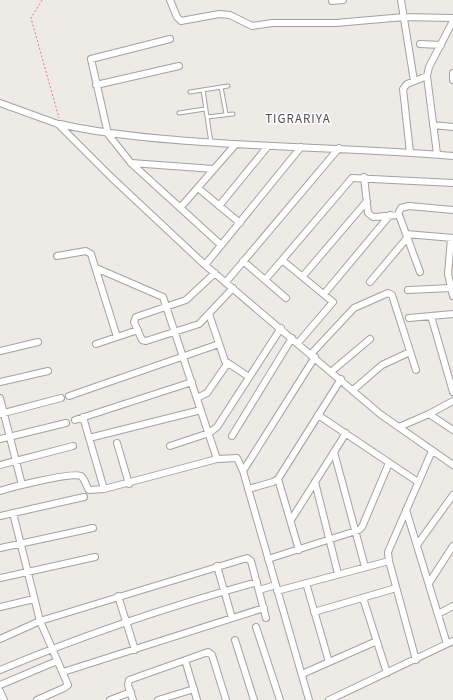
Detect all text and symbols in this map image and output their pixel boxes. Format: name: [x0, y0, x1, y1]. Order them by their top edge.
district label: TIGRARIYA: [265, 110, 331, 128]

